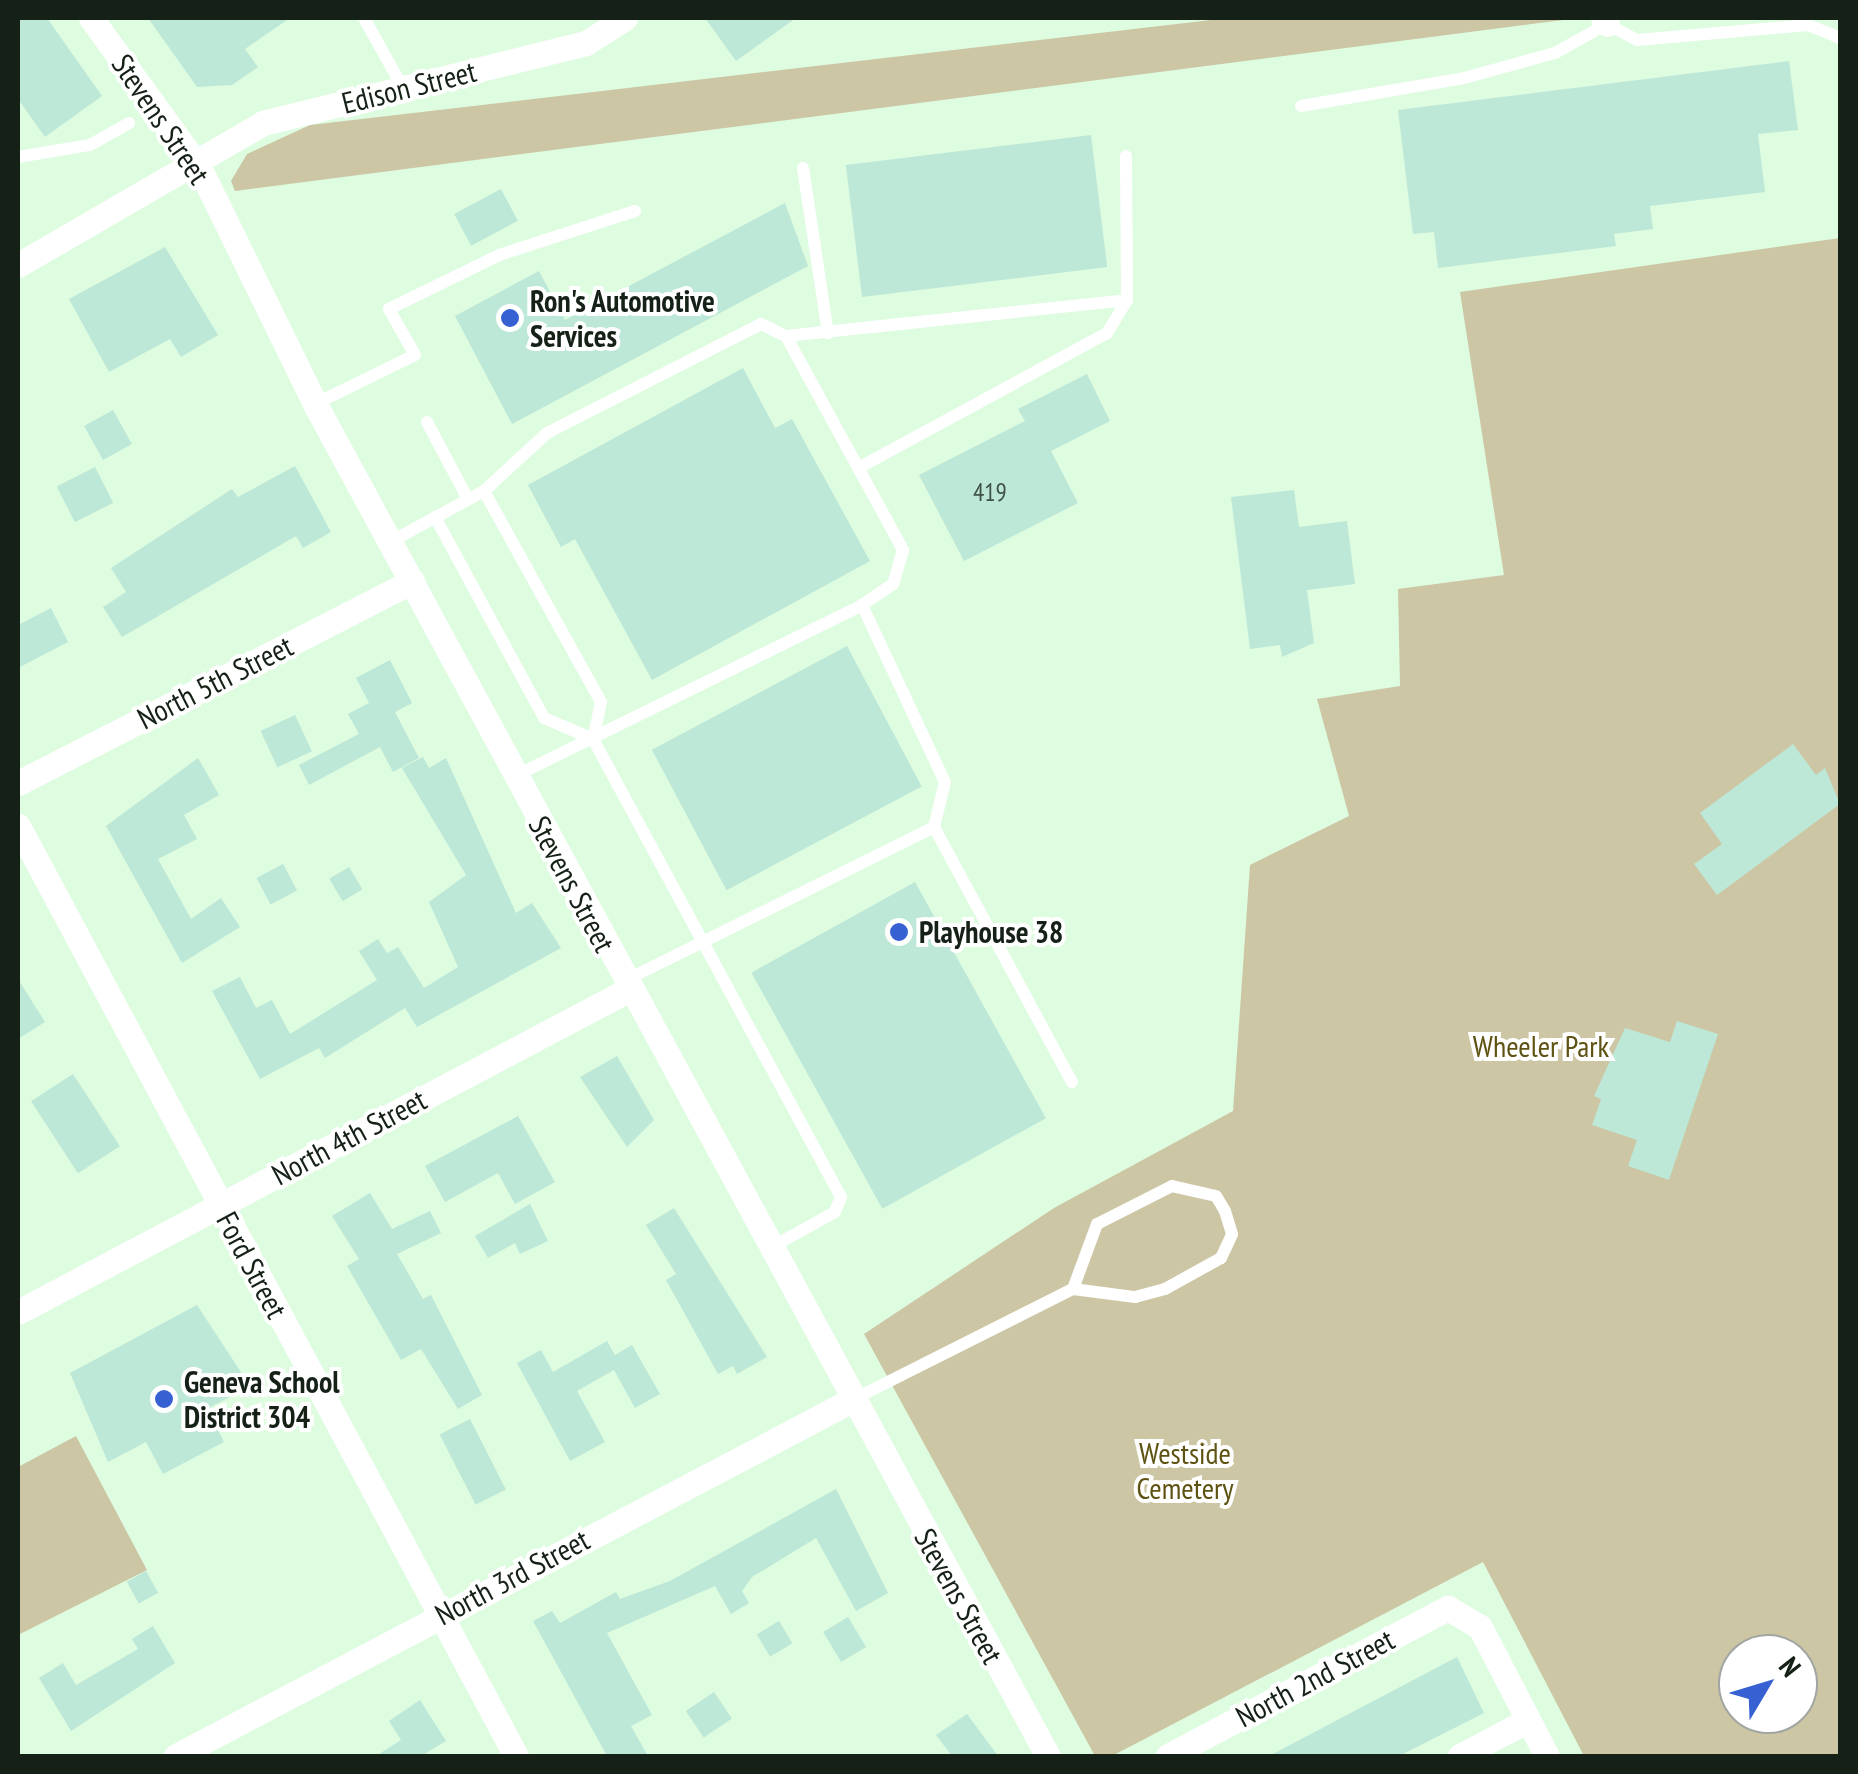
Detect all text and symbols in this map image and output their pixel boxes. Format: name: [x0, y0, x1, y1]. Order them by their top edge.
street label: Stevens Street: [105, 47, 217, 191]
street label: Edison Street: [338, 53, 480, 121]
place label: Ron's Automotive Services: [530, 283, 716, 354]
marker: Ron's Automotive Services: [499, 307, 521, 329]
house number: 419: [973, 477, 1007, 507]
street label: North 5th Street: [131, 628, 299, 736]
street label: Stevens Street: [521, 810, 623, 958]
place label: Playhouse 38: [919, 914, 1063, 950]
marker: Playhouse 38: [888, 921, 910, 943]
park label: Wheeler Park: [1473, 1028, 1609, 1064]
street label: North 4th Street: [266, 1081, 432, 1193]
street label: Ford Street: [209, 1206, 295, 1324]
place label: Geneva School District 304: [184, 1364, 340, 1434]
marker: Geneva School District 304: [153, 1388, 175, 1410]
park label: Westside Cemetery: [1136, 1435, 1234, 1506]
street label: North 3rd Street: [429, 1521, 595, 1633]
street label: Stevens Street: [907, 1522, 1011, 1670]
street label: North 2nd Street: [1230, 1621, 1400, 1735]
north arrow: [1718, 1634, 1818, 1734]
text: N: [1771, 1649, 1810, 1684]

